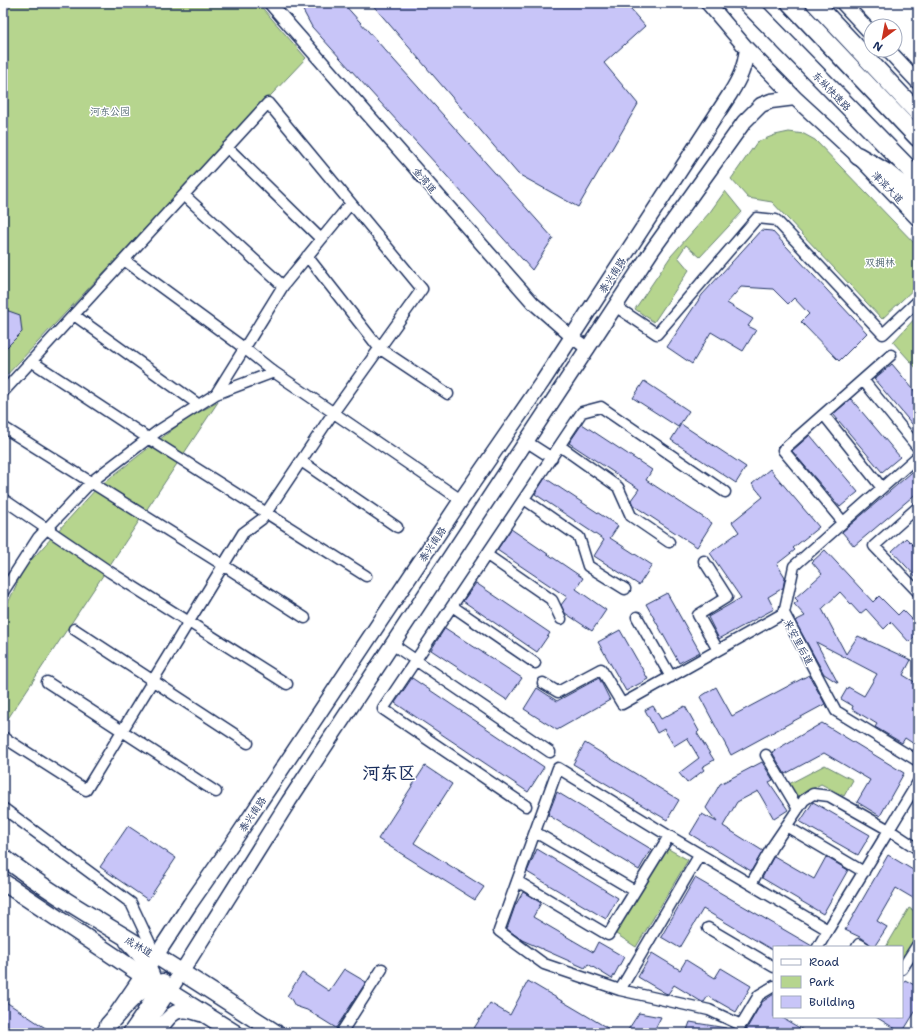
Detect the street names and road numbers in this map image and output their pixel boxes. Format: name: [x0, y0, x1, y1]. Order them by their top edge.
street label: 东纵快速路: [810, 69, 854, 114]
street label: 金湾道: [410, 165, 439, 196]
street label: 津滨大道: [869, 168, 906, 206]
street label: 泰兴南路: [596, 255, 629, 296]
street label: 泰兴南路: [416, 524, 449, 564]
street label: 来安里后道: [781, 617, 816, 667]
street label: 泰兴南路: [236, 794, 269, 834]
street label: 成林道: [123, 933, 155, 960]

